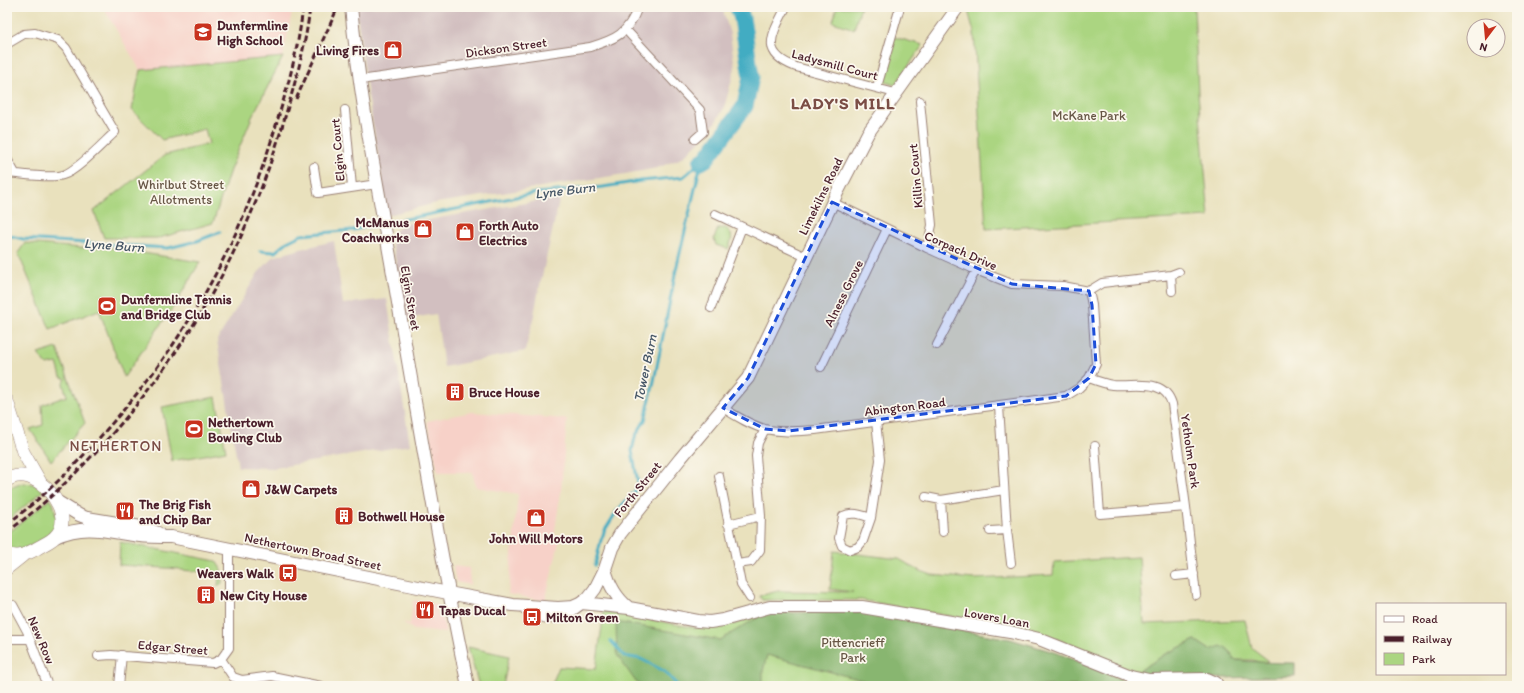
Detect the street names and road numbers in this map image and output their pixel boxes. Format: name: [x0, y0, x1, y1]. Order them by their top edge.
street label: Dickson Street: [464, 34, 548, 61]
street label: Ladysmill Court: [790, 46, 880, 83]
street label: Elgin Court: [327, 118, 348, 182]
street label: Killin Court: [905, 143, 926, 209]
street label: Limekilns Road: [795, 155, 846, 238]
street label: Corpach Drive: [922, 228, 999, 273]
street label: Alness Grove: [821, 257, 866, 329]
street label: Elgin Street: [397, 265, 424, 332]
street label: Abington Road: [864, 394, 946, 419]
street label: Yetholm Park: [1178, 413, 1203, 490]
street label: Forth Street: [610, 458, 664, 520]
street label: Nethertown Broad Street: [243, 530, 383, 573]
street label: Lovers Loan: [963, 604, 1032, 631]
street label: New Row: [25, 614, 58, 666]
street label: Edgar Street: [137, 637, 209, 658]

